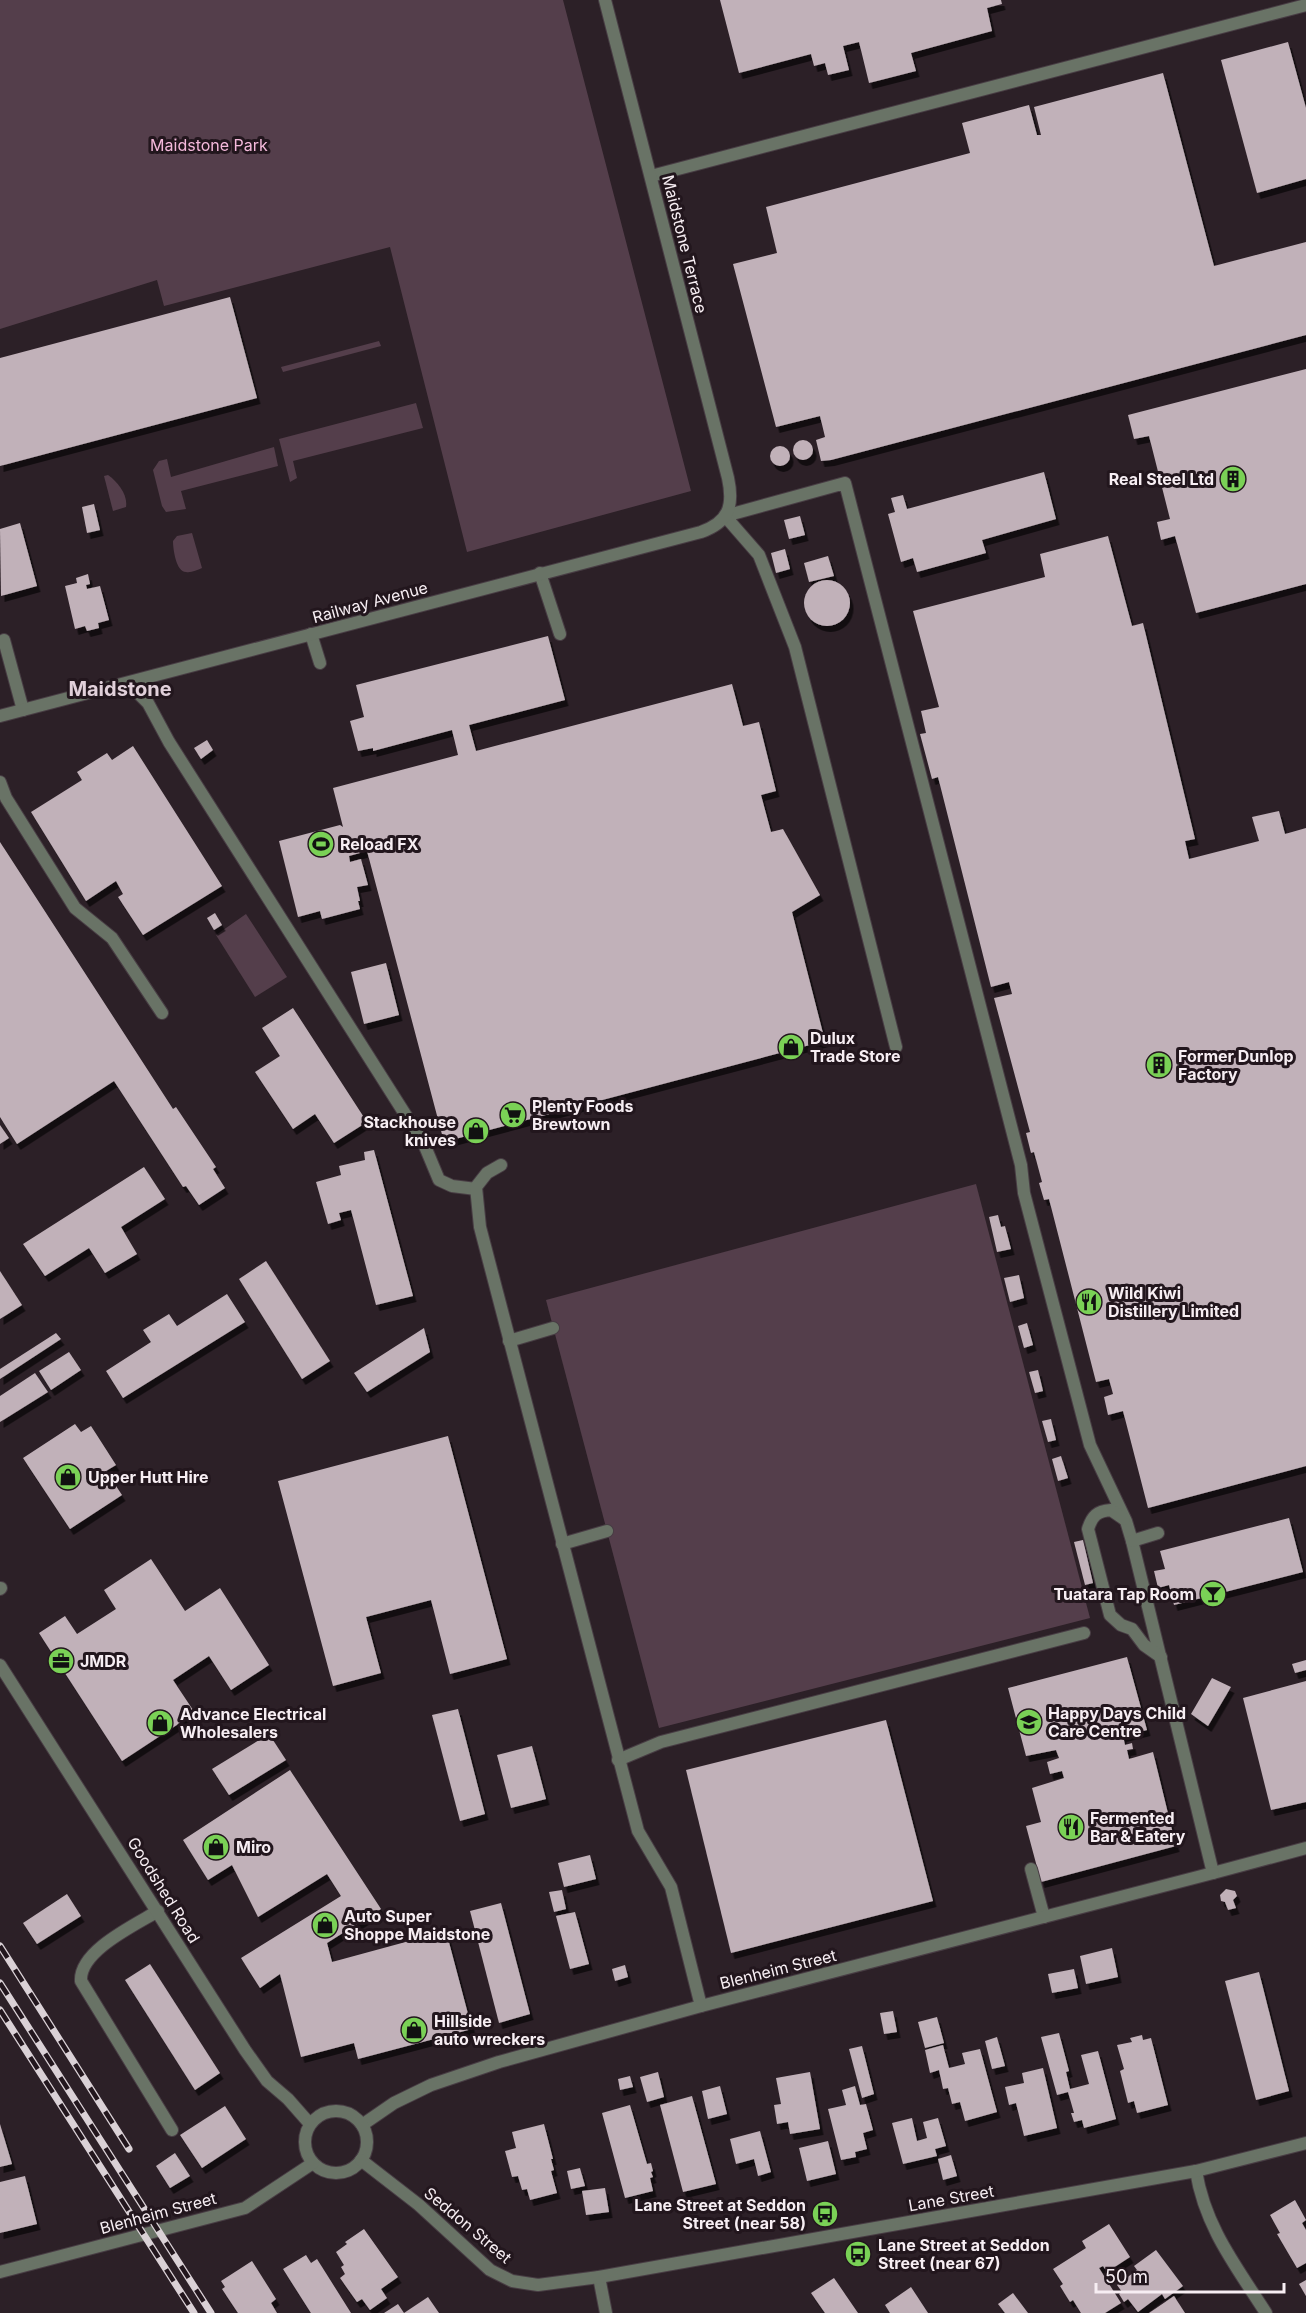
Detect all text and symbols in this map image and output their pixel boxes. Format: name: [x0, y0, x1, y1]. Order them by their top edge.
park label: Maidstone Park: [150, 135, 268, 155]
street label: Maidstone Terrace: [658, 173, 712, 315]
building icon: Real Steel Ltd: [1218, 464, 1248, 494]
place label: Real Steel Ltd: [1109, 469, 1214, 489]
street label: Railway Avenue: [310, 577, 430, 627]
district label: Maidstone: [68, 677, 172, 701]
sports icon: Reload FX: [306, 829, 336, 859]
place label: Reload FX: [340, 834, 419, 854]
place label: Dulux Trade Store: [810, 1028, 900, 1066]
shop icon: Dulux Trade Store: [776, 1032, 806, 1062]
place label: Former Dunlop Factory: [1178, 1046, 1294, 1084]
building icon: Former Dunlop Factory: [1144, 1050, 1174, 1080]
place label: Plenty Foods Brewtown: [532, 1096, 633, 1134]
supermarket icon: Plenty Foods Brewtown: [498, 1100, 528, 1130]
place label: Stackhouse knives: [363, 1112, 456, 1150]
shop icon: Stackhouse knives: [461, 1116, 491, 1146]
place label: Wild Kiwi Distillery Limited: [1108, 1283, 1239, 1321]
restaurant icon: Wild Kiwi Distillery Limited: [1074, 1287, 1104, 1317]
shop icon: Upper Hutt Hire: [53, 1462, 83, 1492]
place label: Upper Hutt Hire: [88, 1467, 209, 1487]
bar icon: Tuatara Tap Room: [1198, 1579, 1228, 1609]
place label: Tuatara Tap Room: [1053, 1584, 1194, 1604]
office icon: JMDR: [46, 1646, 76, 1676]
place label: JMDR: [80, 1651, 127, 1671]
place label: Happy Days Child Care Centre: [1048, 1703, 1186, 1741]
place label: Advance Electrical Wholesalers: [180, 1704, 326, 1742]
school or university icon: Happy Days Child Care Centre: [1014, 1707, 1044, 1737]
shop icon: Advance Electrical Wholesalers: [145, 1708, 175, 1738]
place label: Fermented Bar & Eatery: [1090, 1808, 1186, 1846]
restaurant icon: Fermented Bar & Eatery: [1056, 1812, 1086, 1842]
shop icon: Miro: [201, 1832, 231, 1862]
street label: Goodshed Road: [123, 1833, 205, 1947]
place label: Miro: [236, 1837, 271, 1857]
place label: Auto Super Shoppe Maidstone: [344, 1906, 490, 1944]
shop icon: Auto Super Shoppe Maidstone: [310, 1910, 340, 1940]
street label: Blenheim Street: [718, 1945, 838, 1993]
place label: Hillside auto wreckers: [434, 2011, 545, 2049]
shop icon: Hillside auto wreckers: [399, 2015, 429, 2045]
street label: Lane Street: [907, 2181, 995, 2215]
street label: Seddon Street: [420, 2183, 516, 2267]
street label: Blenheim Street: [98, 2188, 218, 2238]
place label: Lane Street at Seddon Street (near 58): [634, 2195, 806, 2233]
bus stop icon: Lane Street at Seddon Street (near 58): [810, 2199, 840, 2229]
place label: Lane Street at Seddon Street (near 67): [878, 2235, 1050, 2273]
bus stop icon: Lane Street at Seddon Street (near 67): [843, 2239, 873, 2269]
scale bar: [1096, 2256, 1284, 2294]
text: 50 m: [1105, 2266, 1148, 2287]

